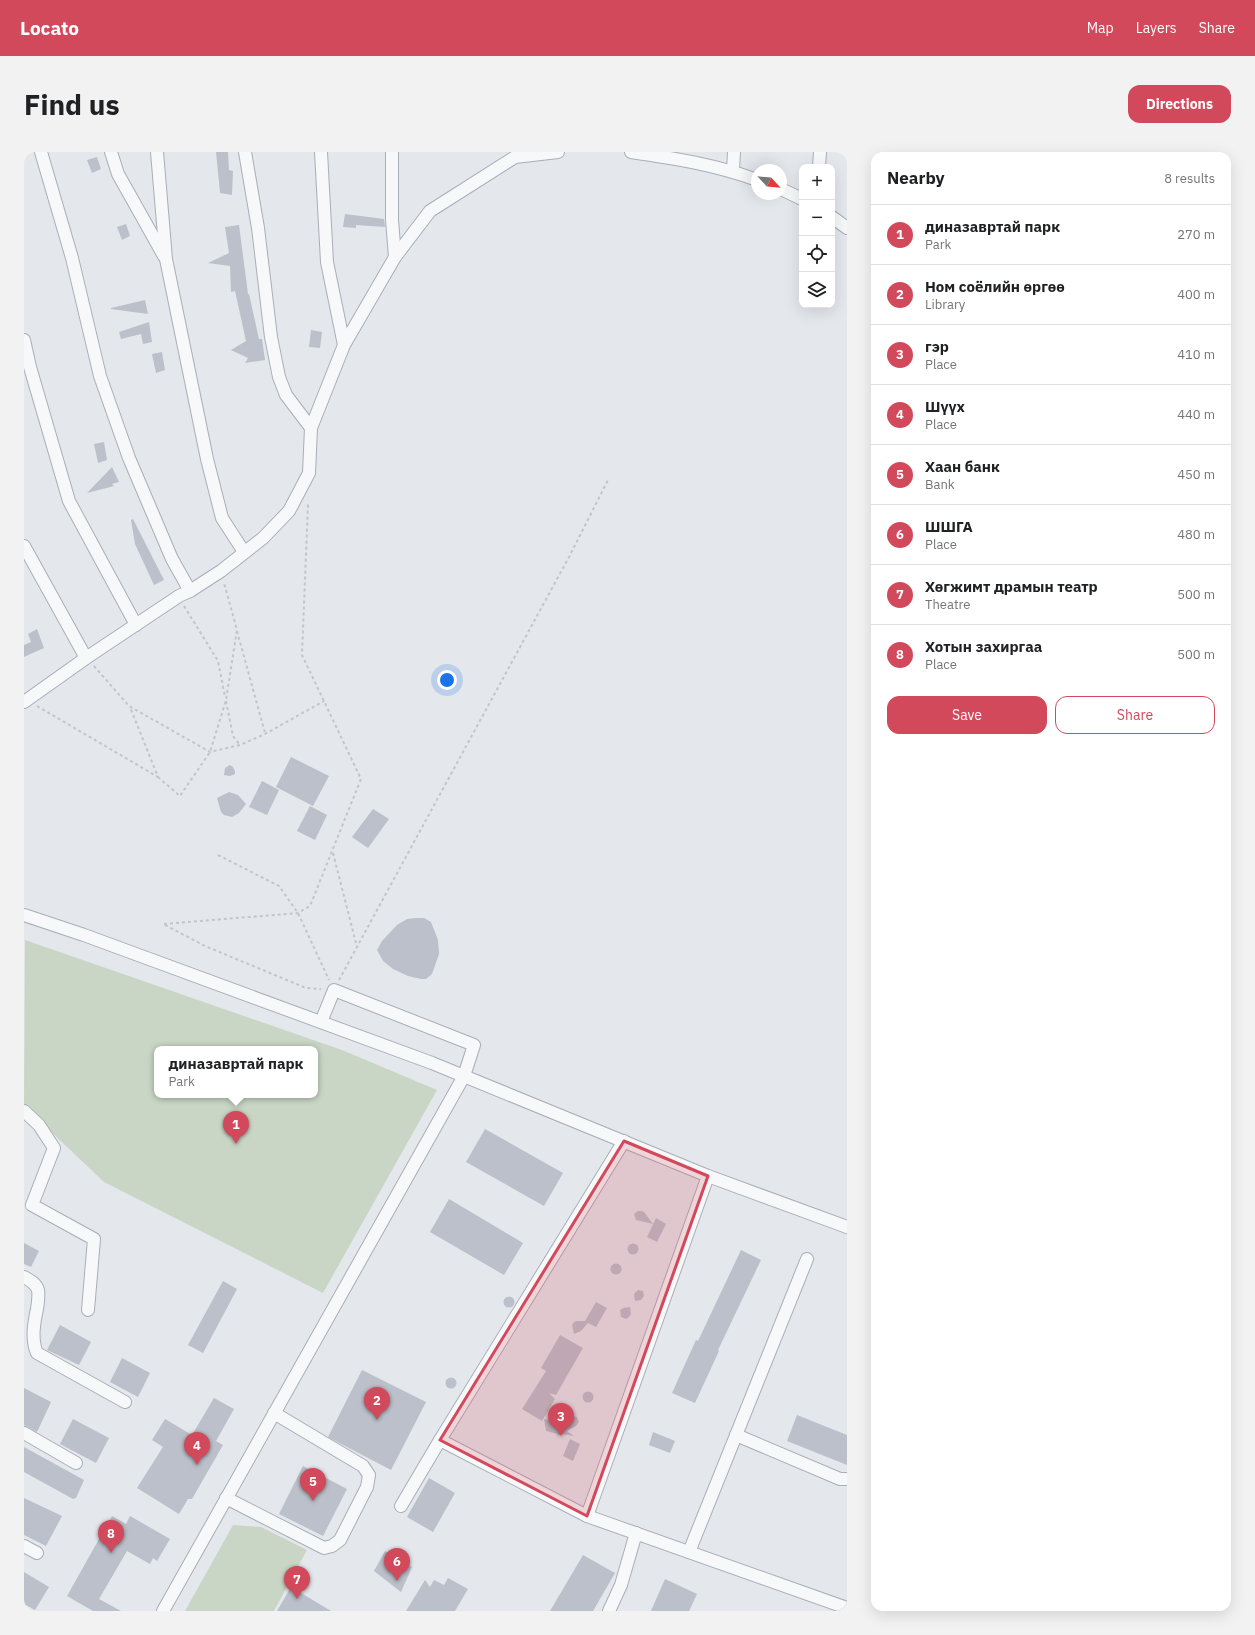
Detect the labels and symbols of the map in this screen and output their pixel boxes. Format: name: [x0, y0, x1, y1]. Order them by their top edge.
north arrow: [751, 164, 787, 200]
your location: [437, 670, 457, 690]
pin: 1: [223, 1111, 249, 1144]
pin: 2: [364, 1387, 390, 1420]
pin: 3: [548, 1403, 574, 1436]
pin: 4: [184, 1432, 210, 1465]
pin: 5: [300, 1468, 326, 1501]
pin: 8: [98, 1520, 124, 1553]
pin: 6: [384, 1548, 410, 1581]
pin: 7: [284, 1566, 310, 1599]

